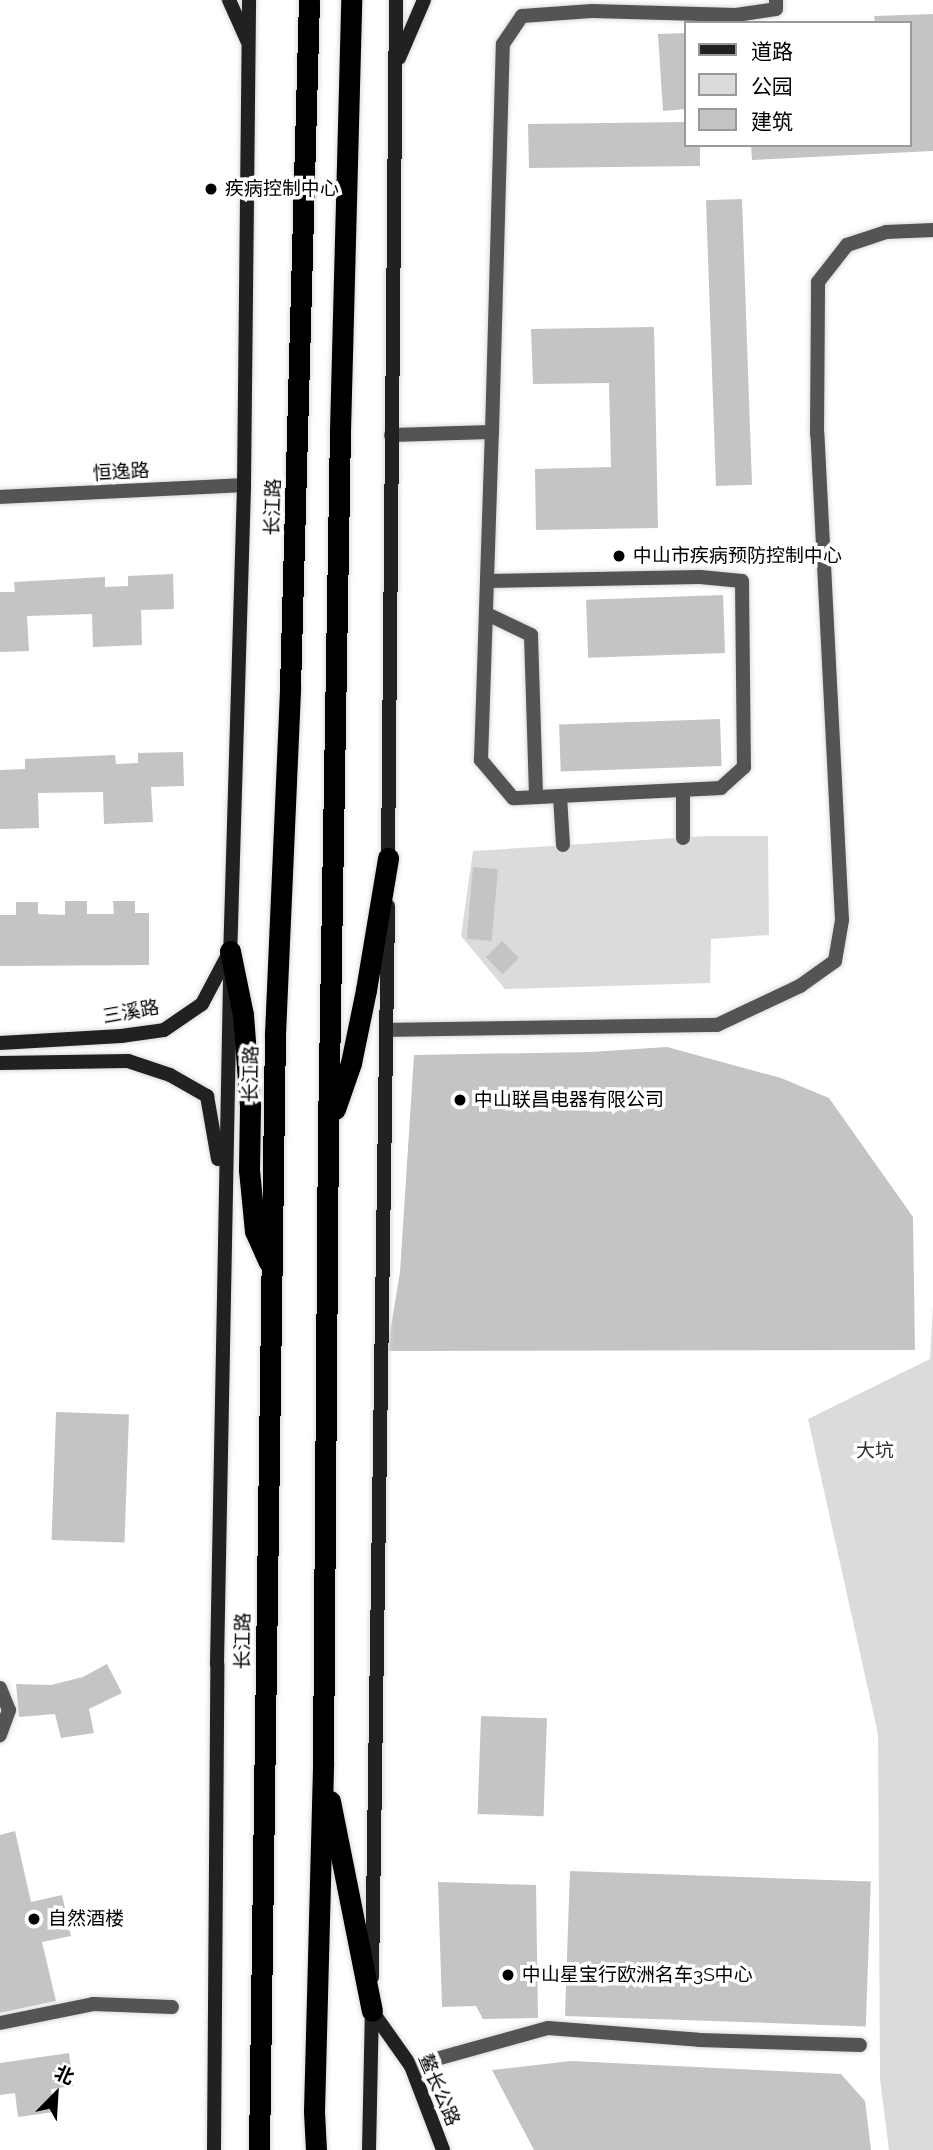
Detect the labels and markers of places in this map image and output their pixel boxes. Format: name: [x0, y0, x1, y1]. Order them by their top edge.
place label: 疾病控制中心: [225, 178, 339, 200]
marker: 疾病控制中心: [203, 181, 219, 197]
place label: 中山市疾病预防控制中心: [633, 545, 842, 567]
marker: 中山市疾病预防控制中心: [611, 548, 627, 564]
place label: 中山联昌电器有限公司: [474, 1089, 664, 1111]
marker: 中山联昌电器有限公司: [452, 1092, 468, 1108]
place label: 自然酒楼: [48, 1908, 124, 1930]
marker: 自然酒楼: [26, 1911, 42, 1927]
place label: 中山星宝行欧洲名车3S中心: [522, 1964, 753, 1986]
marker: 中山星宝行欧洲名车3S中心: [500, 1967, 516, 1983]

